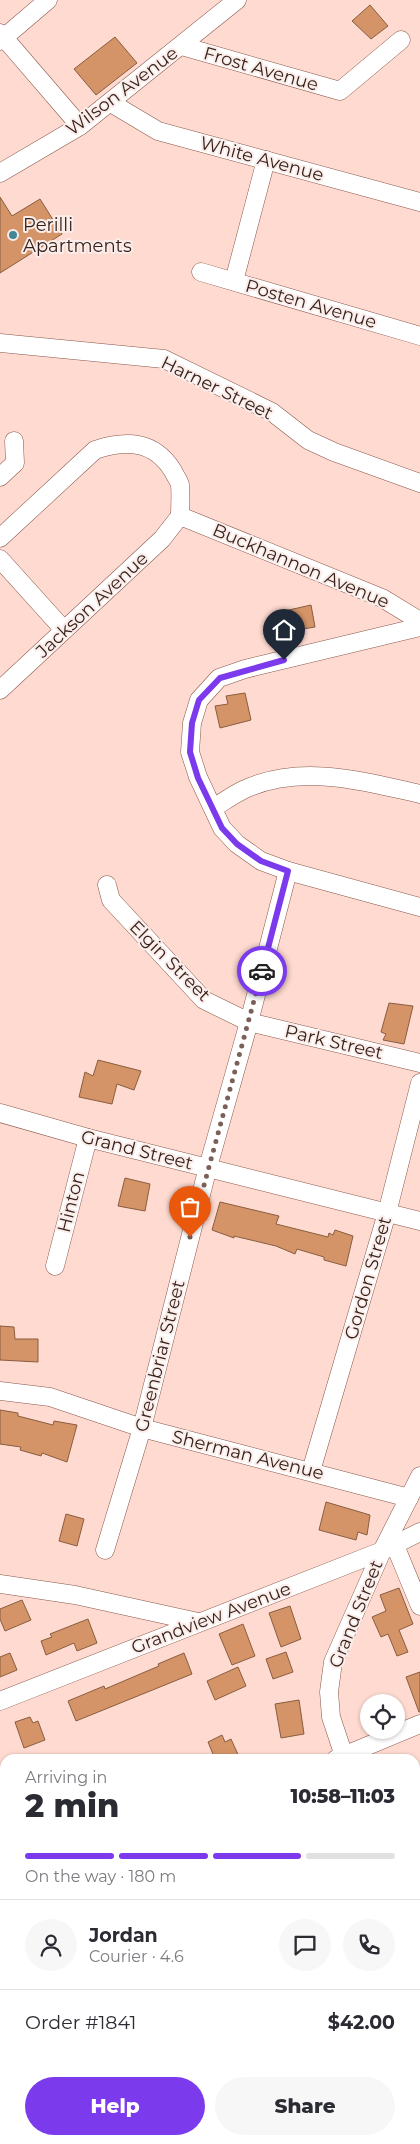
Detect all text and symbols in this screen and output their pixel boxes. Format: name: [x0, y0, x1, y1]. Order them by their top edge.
street label: Wilson Avenue: [62, 42, 182, 140]
street label: Frost Avenue: [201, 42, 321, 96]
street label: White Avenue: [198, 132, 326, 186]
place label: Perilli Apartments: [23, 214, 132, 257]
marker: Perilli Apartments: [7, 229, 19, 241]
street label: Posten Avenue: [243, 275, 379, 333]
street label: Harner Street: [157, 351, 277, 425]
street label: Buckhannon Avenue: [209, 519, 393, 613]
street label: Jackson Avenue: [31, 547, 153, 663]
pin: [263, 609, 305, 660]
icon: home: [270, 616, 298, 644]
street label: Elgin Street: [125, 916, 215, 1006]
courier: [237, 946, 287, 996]
icon: car: [248, 957, 276, 985]
street label: Park Street: [283, 1020, 385, 1064]
street label: Grand Street: [79, 1125, 195, 1175]
street label: Hinton: [53, 1169, 89, 1235]
pin: [169, 1186, 211, 1237]
icon: bag: [176, 1193, 204, 1221]
street label: Gordon Street: [340, 1214, 396, 1342]
street label: Greenbriar Street: [130, 1278, 190, 1434]
street label: Sherman Avenue: [170, 1425, 326, 1485]
street label: Grand Street: [324, 1557, 388, 1671]
street label: Grandview Avenue: [128, 1577, 294, 1659]
map controls: [360, 1694, 405, 1739]
button: locate: [360, 1694, 405, 1739]
text: Arriving in: [25, 1768, 107, 1787]
text: 10:58–11:03: [291, 1785, 395, 1808]
text: 2 min: [25, 1786, 119, 1825]
text: On the way · 180 m: [25, 1867, 176, 1886]
button: person: [25, 1919, 77, 1971]
button: chat: [279, 1919, 331, 1971]
button: phone: [343, 1919, 395, 1971]
text: Jordan: [89, 1924, 158, 1947]
text: Courier · 4.6: [89, 1947, 184, 1966]
text: Order #1841: [25, 2011, 136, 2034]
text: $42.00: [328, 2011, 395, 2034]
button: Help: [25, 2077, 205, 2135]
button: Share: [215, 2077, 395, 2135]

